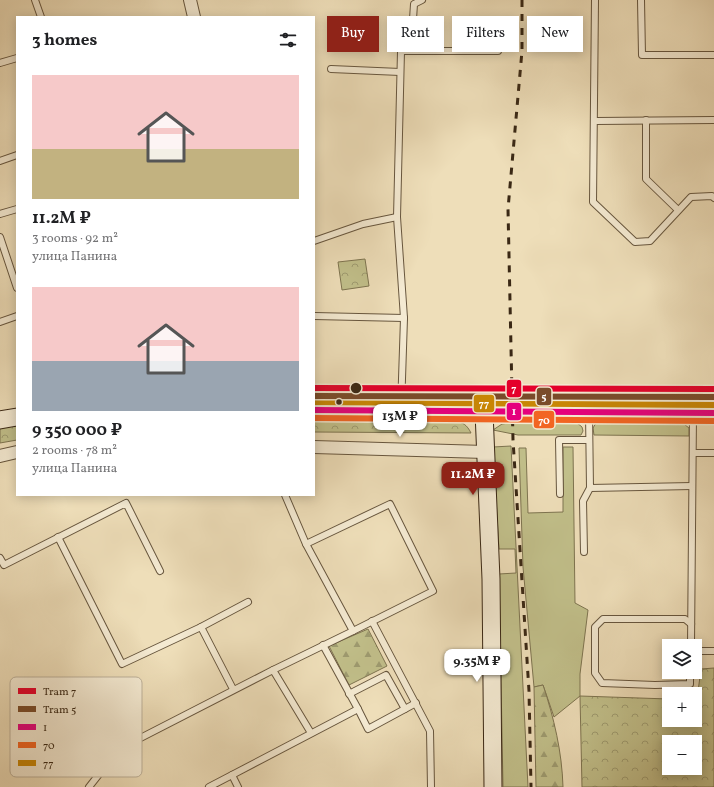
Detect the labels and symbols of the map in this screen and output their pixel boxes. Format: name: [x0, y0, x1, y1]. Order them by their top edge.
line badge: 7: [506, 379, 522, 398]
unlabelled marker: [349, 381, 363, 395]
text: 7: [511, 382, 517, 397]
line badge: 5: [536, 387, 552, 406]
text: 5: [541, 390, 547, 405]
line badge: 77: [473, 394, 495, 413]
unlabelled marker: [334, 397, 344, 407]
text: 77: [479, 397, 489, 412]
line badge: 1: [506, 402, 522, 421]
pin: 13M ₽: [372, 404, 428, 438]
text: 1: [512, 405, 516, 420]
line badge: 70: [533, 410, 555, 429]
text: 70: [538, 414, 550, 429]
pin: 11.2M ₽: [436, 462, 510, 496]
pin: 9.35M ₽: [440, 649, 514, 683]
legend: [10, 677, 142, 777]
text: Tram 7: [43, 685, 76, 700]
text: Tram 5: [43, 703, 76, 718]
text: 1: [43, 721, 47, 736]
text: 70: [43, 739, 55, 754]
text: 77: [43, 757, 54, 772]

